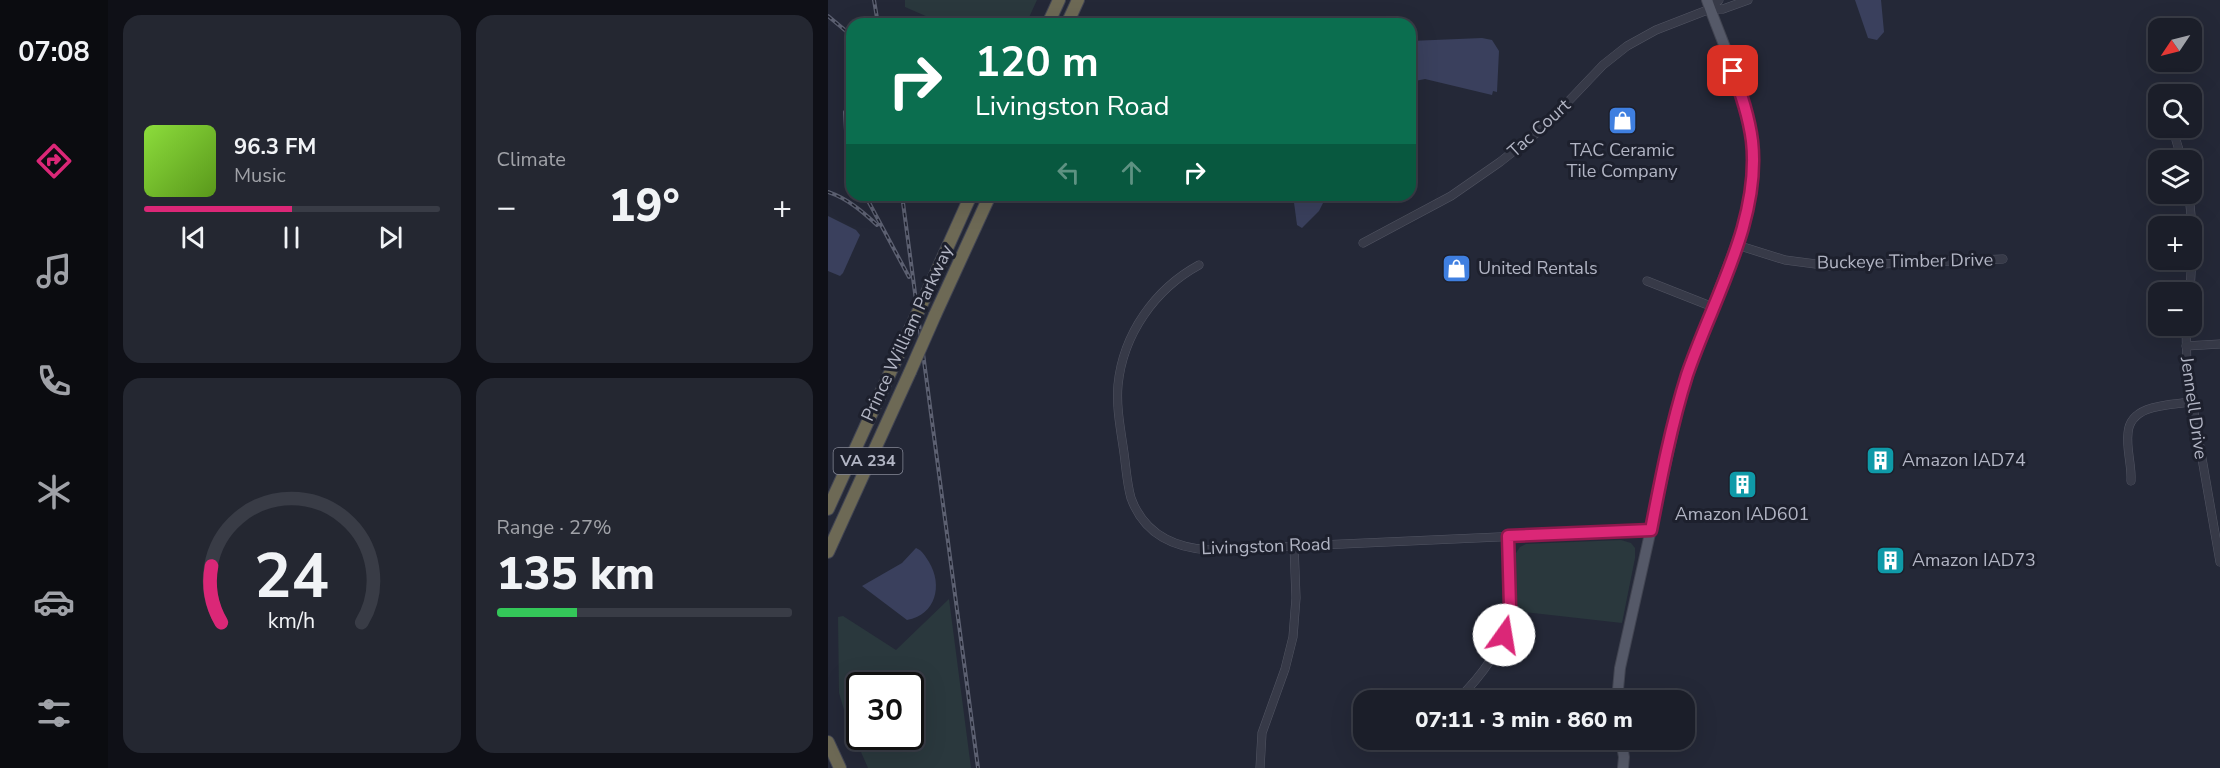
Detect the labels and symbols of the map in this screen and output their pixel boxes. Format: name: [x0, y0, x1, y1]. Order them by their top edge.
north arrow: [2148, 18, 2202, 72]
pin: [1707, 45, 1758, 96]
street label: Tac Court: [1502, 93, 1576, 163]
shop icon: TAC Ceramic Tile Company: [1606, 105, 1638, 137]
place label: TAC Ceramic Tile Company: [1567, 138, 1678, 183]
street label: Prince William Parkway: [856, 240, 959, 425]
street label: Buckeye Timber Drive: [1817, 247, 1993, 275]
shop icon: United Rentals: [1441, 252, 1473, 284]
place label: United Rentals: [1478, 256, 1598, 280]
street label: Jennell Drive: [2175, 354, 2213, 461]
building icon: Amazon IAD74: [1865, 444, 1897, 476]
road number: VA 234: [834, 448, 902, 474]
place label: Amazon IAD74: [1902, 448, 2026, 472]
building icon: Amazon IAD601: [1726, 469, 1758, 501]
place label: Amazon IAD601: [1675, 502, 1809, 526]
street label: Livingston Road: [1201, 532, 1331, 560]
building icon: Amazon IAD73: [1875, 544, 1907, 576]
place label: Amazon IAD73: [1912, 548, 2036, 572]
position arrow: [1472, 603, 1536, 667]
speed limit sign: 30: [846, 672, 924, 750]

